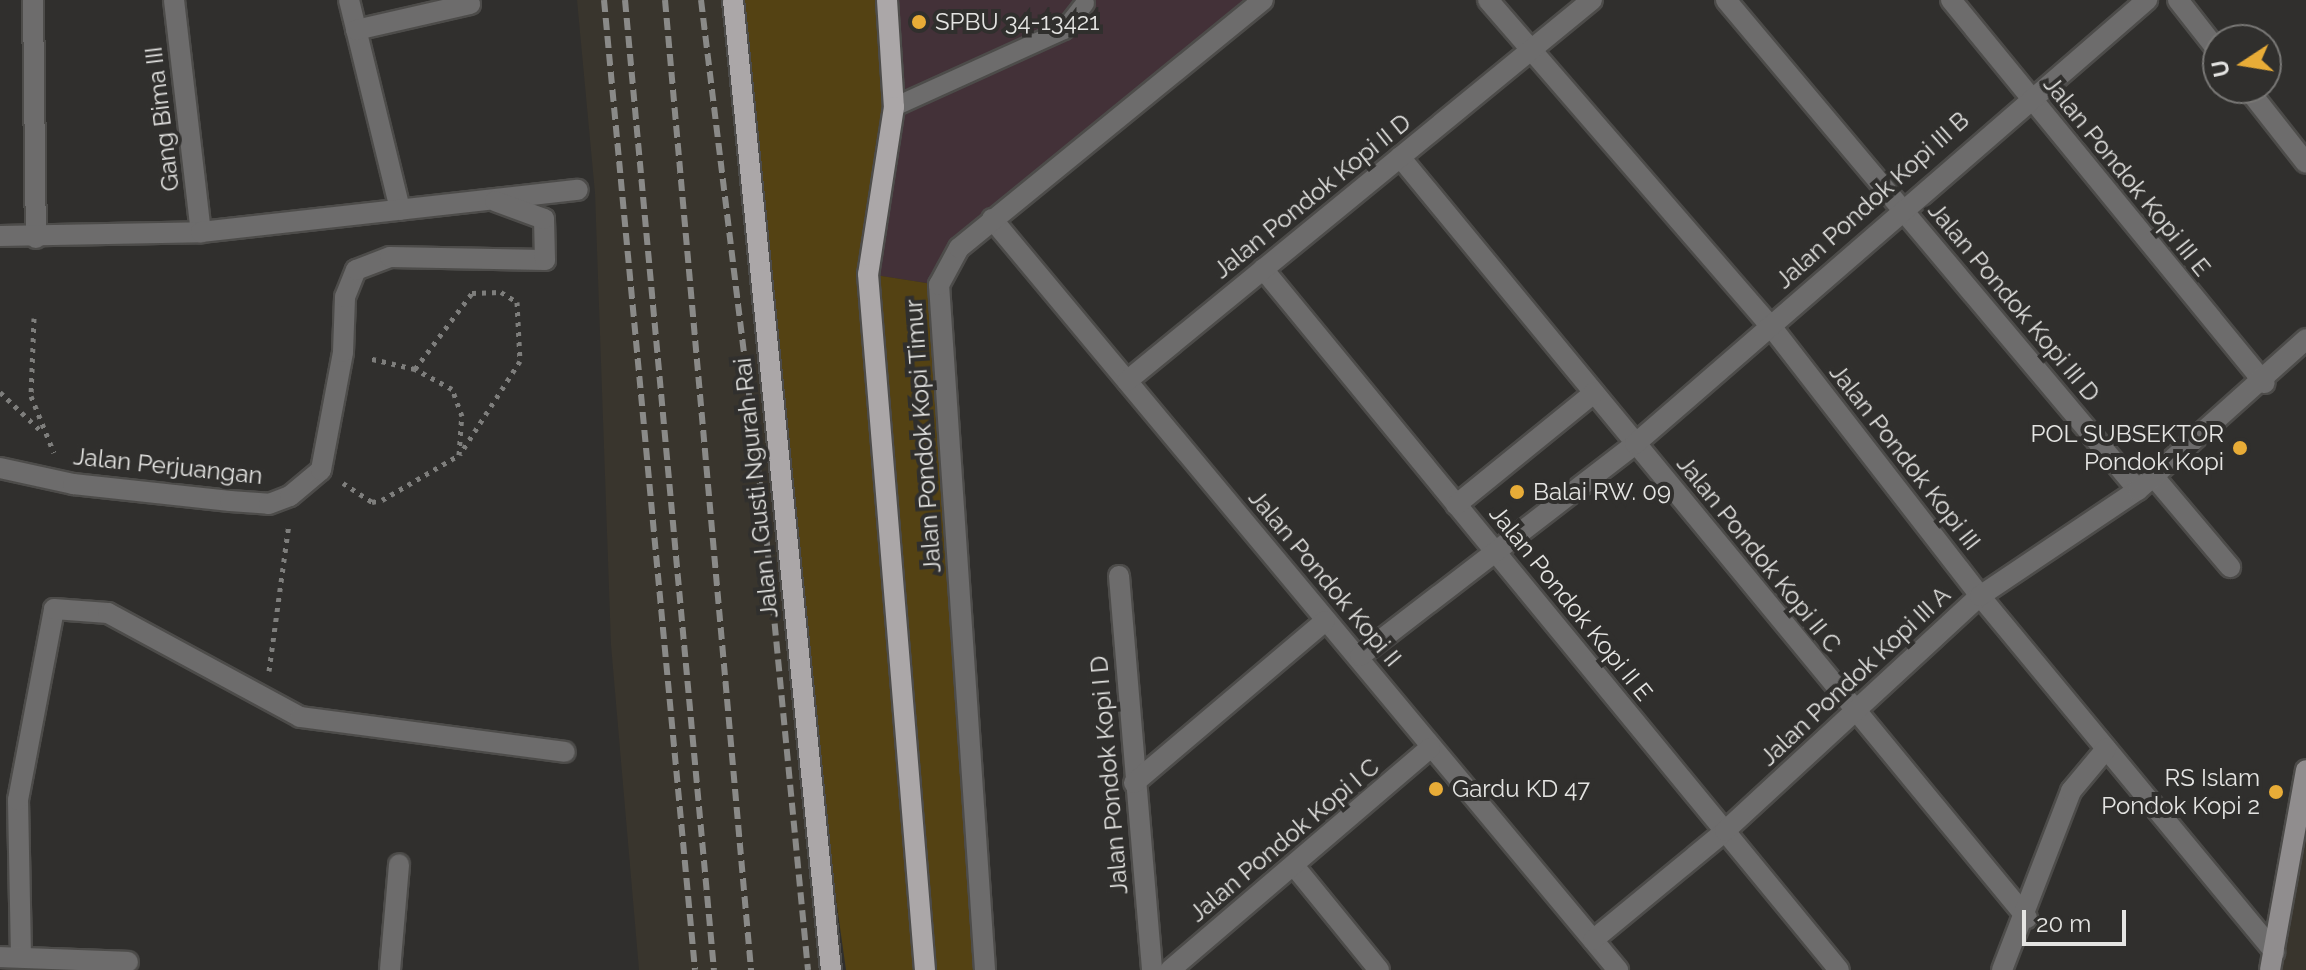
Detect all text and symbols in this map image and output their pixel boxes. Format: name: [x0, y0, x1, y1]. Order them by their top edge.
place label: SPBU 34-13421: [935, 8, 1100, 36]
marker: SPBU 34-13421: [910, 13, 928, 31]
north arrow: [2202, 24, 2282, 104]
street label: Gang Bima III: [139, 45, 185, 193]
text: U: [2206, 58, 2235, 79]
street label: Jalan Pondok Kopi III E: [2037, 70, 2217, 282]
street label: Jalan Pondok Kopi III B: [1769, 106, 1975, 294]
street label: Jalan Pondok Kopi II D: [1208, 108, 1416, 284]
street label: Jalan Pondok Kopi III D: [1922, 196, 2106, 408]
street label: Jalan Pondok Kopi Timur: [899, 298, 947, 574]
street label: Jalan I Gusti Ngurah Rai: [728, 356, 784, 620]
street label: Jalan Pondok Kopi III: [1823, 358, 1987, 556]
place label: POL SUBSEKTOR Pondok Kopi: [2030, 420, 2224, 476]
marker: POL SUBSEKTOR Pondok Kopi: [2231, 439, 2249, 457]
street label: Jalan Perjuangan: [72, 442, 264, 490]
street label: Jalan Pondok Kopi II C: [1671, 450, 1847, 658]
place label: Balai RW. 09: [1533, 478, 1671, 506]
marker: Balai RW. 09: [1508, 483, 1526, 501]
street label: Jalan Pondok Kopi II: [1243, 484, 1407, 672]
street label: Jalan Pondok Kopi II E: [1483, 500, 1659, 706]
street label: Jalan Pondok Kopi III A: [1754, 580, 1956, 772]
street label: Jalan Pondok Kopi I D: [1084, 654, 1134, 896]
street label: Jalan Pondok Kopi I C: [1183, 752, 1385, 928]
place label: RS Islam Pondok Kopi 2: [2101, 764, 2260, 820]
place label: Gardu KD 47: [1452, 775, 1590, 803]
marker: Gardu KD 47: [1427, 780, 1445, 798]
marker: RS Islam Pondok Kopi 2: [2267, 783, 2285, 801]
scale bar: [2026, 894, 2130, 944]
text: 20 m: [2036, 909, 2091, 938]

